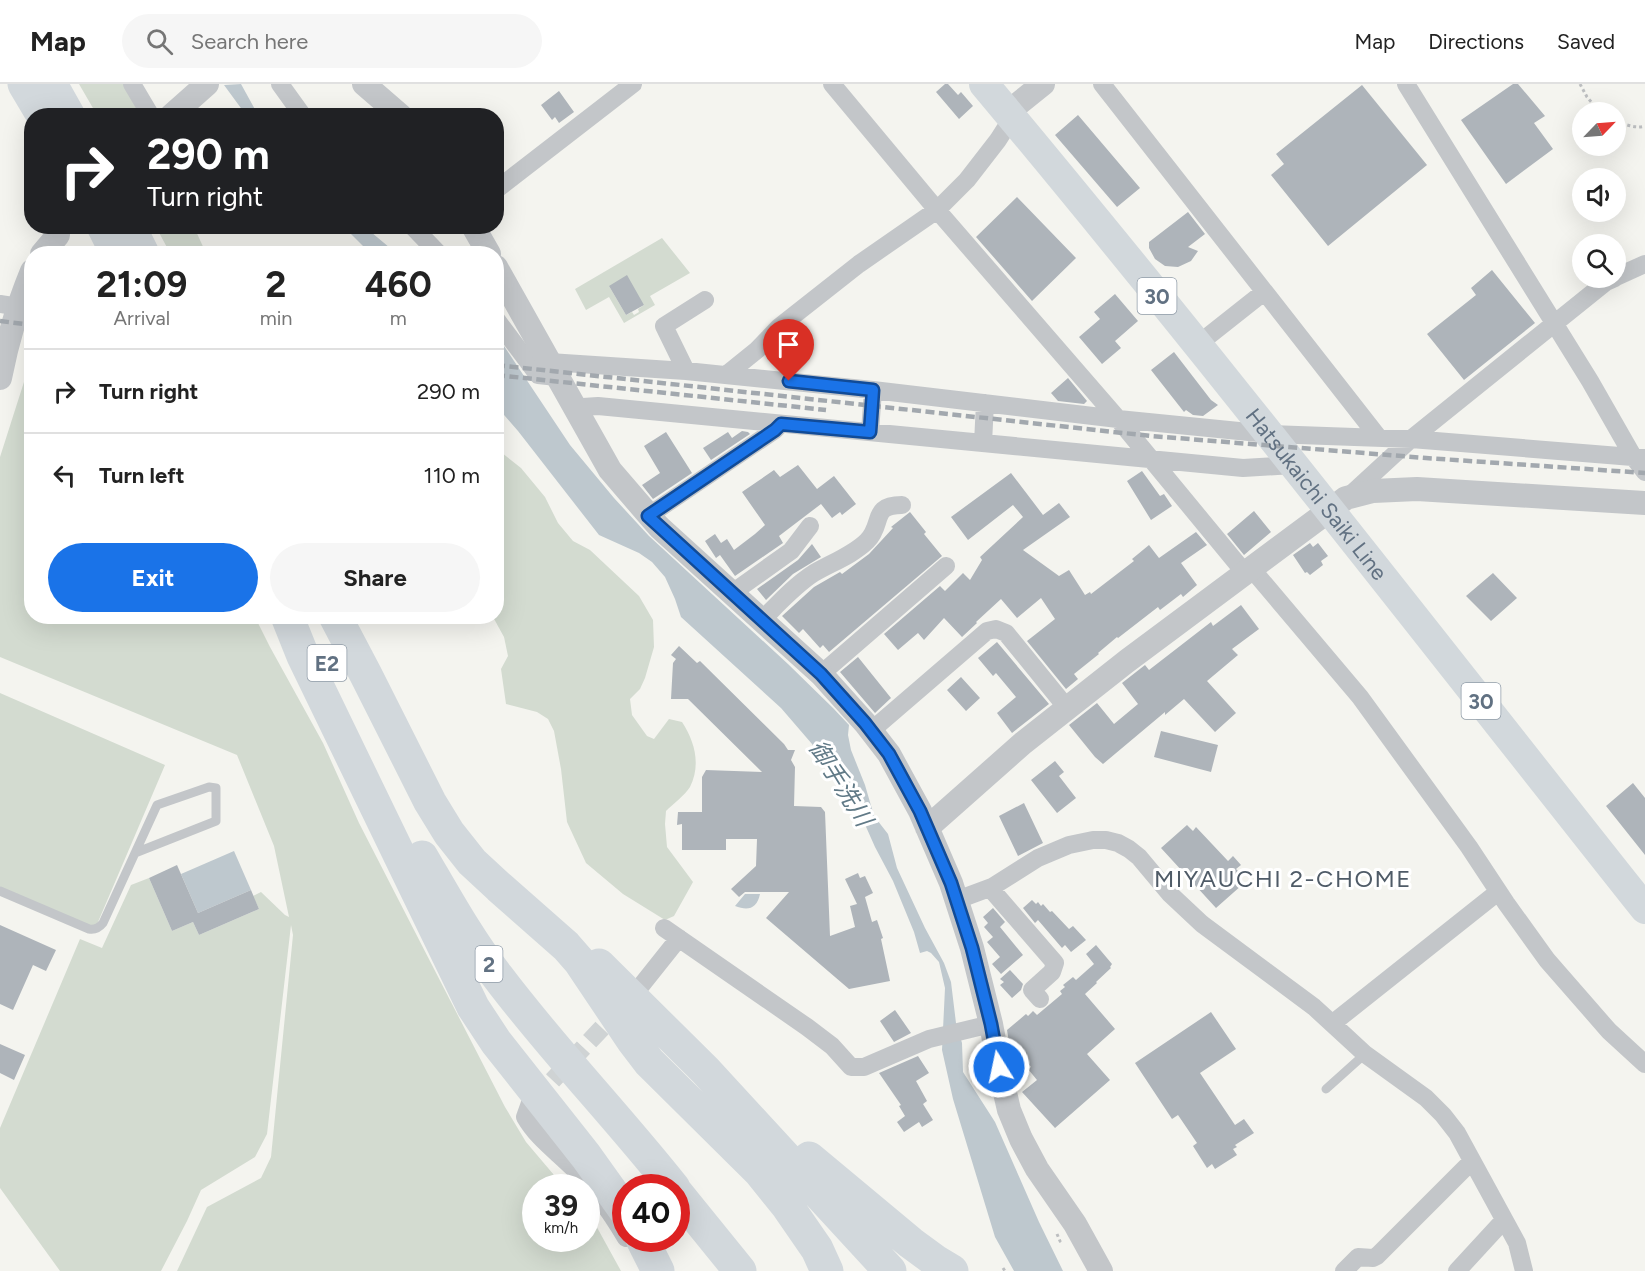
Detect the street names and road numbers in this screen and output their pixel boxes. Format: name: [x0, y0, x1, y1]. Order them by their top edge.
road number: 30: [1138, 278, 1176, 314]
street label: Hatsukaichi Saiki Line: [1240, 402, 1393, 585]
road number: E2: [308, 645, 346, 681]
road number: 30: [1462, 683, 1500, 719]
road number: 2: [476, 946, 502, 982]

